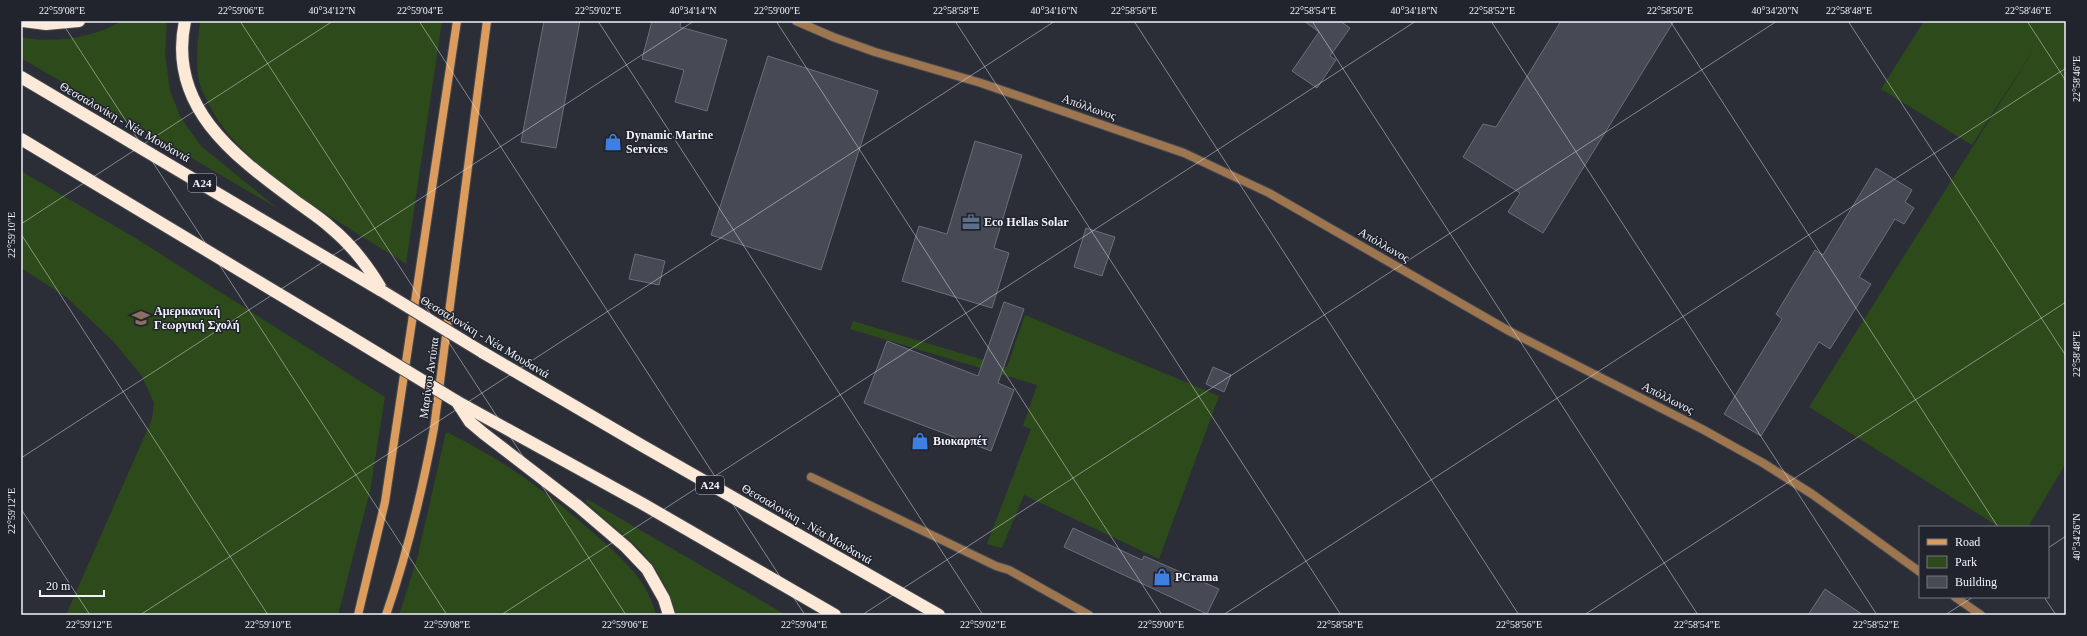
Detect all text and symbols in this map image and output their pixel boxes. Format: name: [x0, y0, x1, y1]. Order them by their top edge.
text: 22°59'08"E: [39, 5, 85, 16]
text: 22°59'06"E: [218, 5, 264, 16]
text: 40°34'12"N: [308, 5, 356, 16]
text: 22°59'04"E: [397, 5, 443, 16]
text: 22°59'02"E: [575, 5, 621, 16]
text: 40°34'14"N: [669, 5, 717, 16]
text: 22°59'00"E: [754, 5, 800, 16]
text: 22°58'58"E: [933, 5, 979, 16]
text: 40°34'16"N: [1030, 5, 1078, 16]
text: 22°58'56"E: [1111, 5, 1157, 16]
text: 22°58'54"E: [1290, 5, 1336, 16]
text: 40°34'18"N: [1390, 5, 1438, 16]
text: 22°58'52"E: [1469, 5, 1515, 16]
text: 22°58'50"E: [1647, 5, 1693, 16]
text: 40°34'20"N: [1751, 5, 1799, 16]
text: 22°58'48"E: [1826, 5, 1872, 16]
text: 22°58'46"E: [2005, 5, 2051, 16]
text: 22°58'46"E: [2071, 56, 2082, 102]
street label: Θεσσαλονίκη - Νέα Μουδανιά: [57, 79, 193, 165]
street label: Απόλλωνος: [1060, 91, 1118, 123]
place label: Dynamic Marine Services: [626, 128, 714, 156]
shop icon: Dynamic Marine Services: [603, 132, 623, 152]
road number: Α24: [188, 174, 216, 192]
text: 22°59'10"E: [6, 212, 17, 258]
office icon: Eco Hellas Solar: [961, 212, 981, 232]
place label: Eco Hellas Solar: [984, 215, 1069, 229]
street label: Απόλλωνος: [1356, 225, 1412, 265]
street label: Θεσσαλονίκη - Νέα Μουδανιά: [418, 293, 553, 382]
place label: Αμερικανική Γεωργική Σχολή: [154, 304, 240, 332]
school or university icon: Αμερικανική Γεωργική Σχολή: [131, 308, 151, 328]
text: 22°58'48"E: [2071, 331, 2082, 377]
street label: Μαρίνου Αντύπα: [416, 336, 442, 420]
street label: Απόλλωνος: [1640, 379, 1697, 417]
shop icon: Βιοκαρπέτ: [910, 431, 930, 451]
place label: Βιοκαρπέτ: [933, 434, 988, 448]
road number: Α24: [696, 476, 724, 494]
street label: Θεσσαλονίκη - Νέα Μουδανιά: [739, 481, 875, 567]
text: 22°59'12"E: [6, 488, 17, 534]
text: 40°34'26"N: [2071, 513, 2082, 561]
legend: [1919, 526, 2049, 598]
text: Road: [1955, 535, 1980, 549]
text: Park: [1955, 555, 1977, 569]
shop icon: PCrama: [1152, 567, 1172, 587]
place label: PCrama: [1175, 570, 1218, 584]
scale bar: [40, 572, 104, 598]
text: Building: [1955, 575, 1997, 589]
text: 20 m: [46, 579, 71, 593]
text: 22°59'12"E: [66, 619, 112, 630]
text: 22°59'10"E: [245, 619, 291, 630]
text: 22°59'08"E: [424, 619, 470, 630]
text: 22°59'06"E: [602, 619, 648, 630]
text: 22°59'04"E: [781, 619, 827, 630]
text: 22°59'02"E: [960, 619, 1006, 630]
text: 22°59'00"E: [1138, 619, 1184, 630]
text: 22°58'58"E: [1317, 619, 1363, 630]
text: 22°58'56"E: [1496, 619, 1542, 630]
text: 22°58'54"E: [1674, 619, 1720, 630]
text: 22°58'52"E: [1853, 619, 1899, 630]

